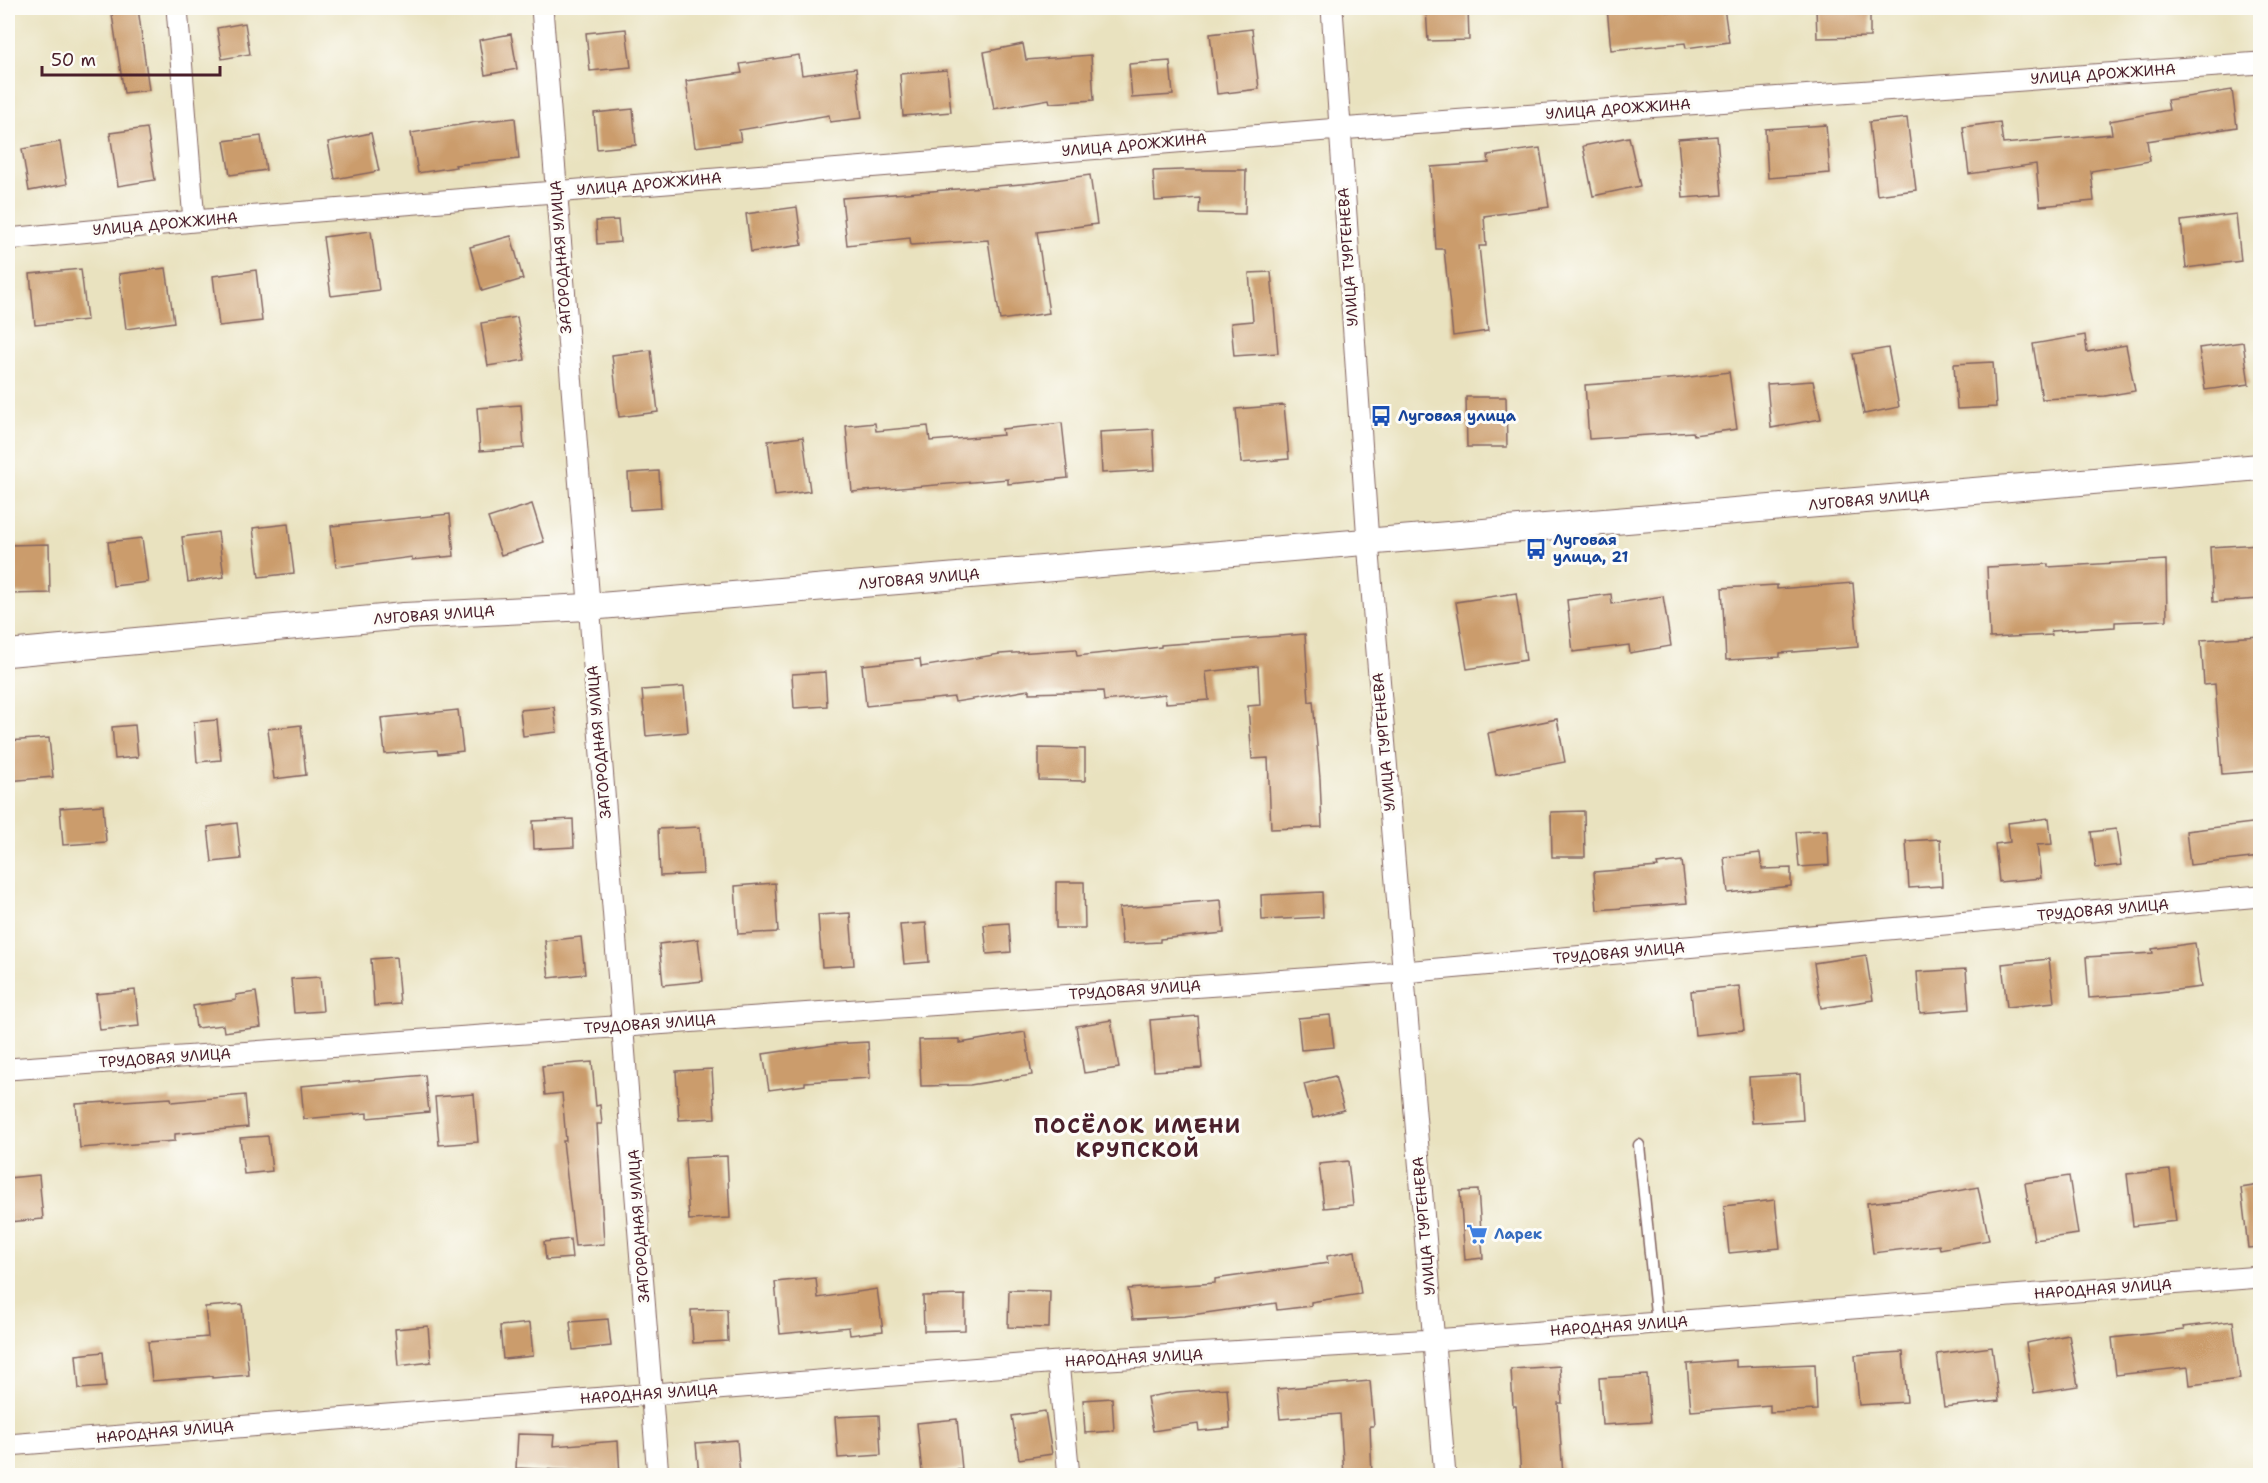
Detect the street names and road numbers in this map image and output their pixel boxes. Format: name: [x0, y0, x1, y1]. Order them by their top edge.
street label: УЛИЦА ДРОЖЖИНА: [2030, 59, 2176, 89]
street label: УЛИЦА ДРОЖЖИНА: [1545, 94, 1691, 124]
street label: УЛИЦА ДРОЖЖИНА: [1061, 129, 1208, 161]
street label: УЛИЦА ДРОЖЖИНА: [576, 168, 723, 200]
street label: ЗАГОРОДНАЯ УЛИЦА: [546, 179, 576, 335]
street label: УЛИЦА ТУРГЕНЕВА: [1333, 187, 1363, 327]
street label: УЛИЦА ДРОЖЖИНА: [92, 208, 239, 240]
street label: ЛУГОВАЯ УЛИЦА: [1808, 485, 1931, 515]
street label: ЛУГОВАЯ УЛИЦА: [858, 564, 981, 594]
street label: ЛУГОВАЯ УЛИЦА: [373, 601, 496, 629]
street label: ЗАГОРОДНАЯ УЛИЦА: [582, 664, 616, 820]
street label: УЛИЦА ТУРГЕНЕВА: [1368, 672, 1400, 812]
street label: ТРУДОВАЯ УЛИЦА: [2036, 894, 2170, 926]
street label: ТРУДОВАЯ УЛИЦА: [1552, 937, 1686, 969]
street label: ТРУДОВАЯ УЛИЦА: [1068, 975, 1202, 1005]
street label: ТРУДОВАЯ УЛИЦА: [583, 1009, 717, 1039]
street label: ТРУДОВАЯ УЛИЦА: [98, 1043, 232, 1073]
street label: ЗАГОРОДНАЯ УЛИЦА: [624, 1148, 654, 1304]
street label: УЛИЦА ТУРГЕНЕВА: [1408, 1156, 1440, 1296]
street label: НАРОДНАЯ УЛИЦА: [2033, 1274, 2173, 1304]
street label: НАРОДНАЯ УЛИЦА: [1549, 1311, 1689, 1341]
street label: НАРОДНАЯ УЛИЦА: [1064, 1344, 1204, 1372]
street label: НАРОДНАЯ УЛИЦА: [579, 1379, 719, 1409]
street label: НАРОДНАЯ УЛИЦА: [95, 1416, 235, 1448]

